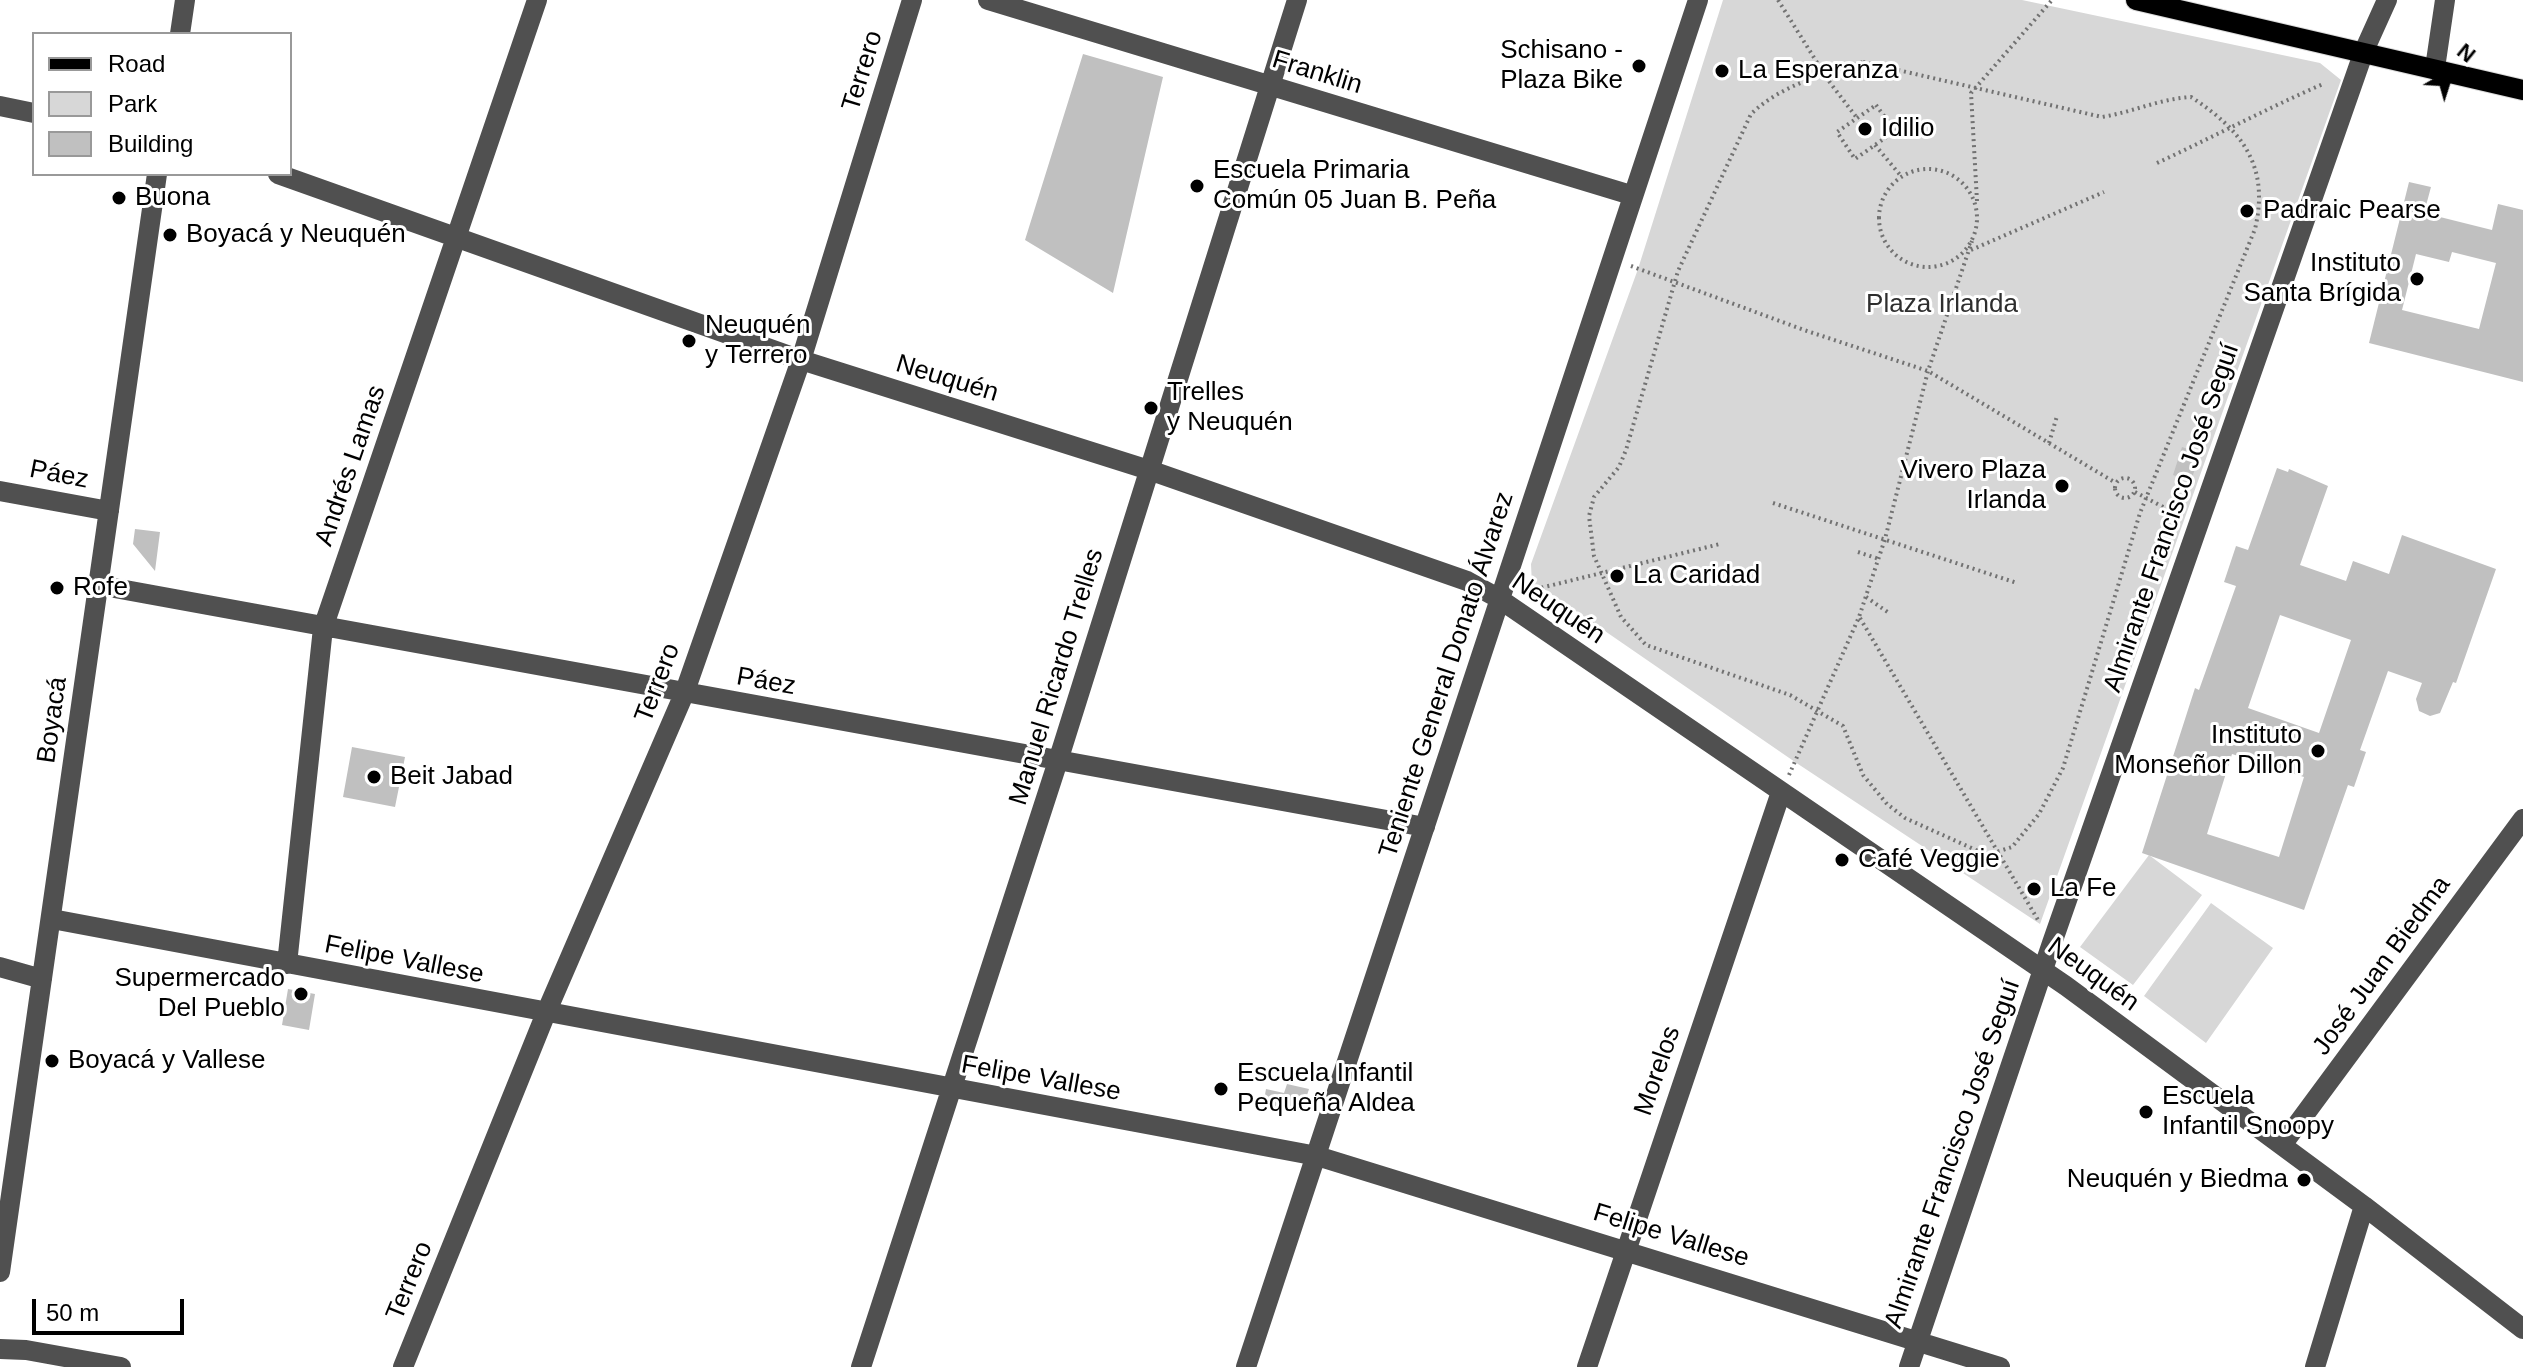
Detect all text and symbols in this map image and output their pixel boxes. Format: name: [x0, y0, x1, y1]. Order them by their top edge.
street label: Terrero: [836, 27, 890, 115]
legend: [32, 32, 292, 176]
north arrow: [2411, 32, 2491, 112]
place label: Schisano - Plaza Bike: [1500, 35, 1623, 96]
text: N: [2452, 38, 2480, 68]
street label: Franklin: [1268, 45, 1366, 101]
text: Road: [108, 50, 165, 77]
place label: La Esperanza: [1738, 55, 1898, 87]
marker: Schisano - Plaza Bike: [1630, 57, 1648, 75]
marker: La Esperanza: [1713, 62, 1731, 80]
text: Park: [108, 90, 157, 117]
place label: Idilio: [1881, 113, 1934, 145]
marker: Idilio: [1856, 120, 1874, 138]
text: Building: [108, 130, 193, 157]
place label: Escuela Primaria Común 05 Juan B. Peña: [1213, 155, 1496, 216]
marker: Escuela Primaria Común 05 Juan B. Peña: [1188, 177, 1206, 195]
place label: Buona: [135, 182, 210, 214]
marker: Buona: [110, 189, 128, 207]
place label: Padraic Pearse: [2263, 195, 2441, 227]
marker: Padraic Pearse: [2238, 202, 2256, 220]
place label: Boyacá y Neuquén: [186, 219, 406, 251]
marker: Boyacá y Neuquén: [161, 226, 179, 244]
place label: Instituto Santa Brígida: [2243, 248, 2401, 310]
marker: Instituto Santa Brígida: [2408, 270, 2426, 288]
park label: Plaza Irlanda: [1866, 289, 2018, 321]
place label: Neuquén y Terrero: [705, 310, 811, 372]
marker: Neuquén y Terrero: [680, 332, 698, 350]
street label: Almirante Francisco José Seguí: [2098, 339, 2246, 697]
street label: Neuquén: [892, 349, 1002, 409]
place label: Trelles y Neuquén: [1167, 377, 1293, 438]
street label: Andrés Lamas: [309, 382, 393, 550]
marker: Trelles y Neuquén: [1142, 399, 1160, 417]
street label: Páez: [27, 454, 91, 496]
place label: Vivero Plaza Irlanda: [1901, 455, 2046, 516]
marker: Vivero Plaza Irlanda: [2053, 477, 2071, 495]
street label: Teniente General Donato Álvarez: [1373, 488, 1521, 862]
street label: Manuel Ricardo Trelles: [1003, 545, 1111, 809]
place label: La Caridad: [1633, 560, 1760, 592]
street label: Neuquén: [1506, 567, 1610, 651]
marker: La Caridad: [1608, 567, 1626, 585]
place label: Rofe: [73, 572, 128, 604]
marker: Rofe: [48, 579, 66, 597]
street label: Terrero: [629, 639, 687, 727]
street label: Páez: [734, 661, 798, 703]
street label: Boyacá: [32, 675, 74, 765]
place label: Instituto Monseñor Dillon: [2114, 720, 2302, 782]
marker: Instituto Monseñor Dillon: [2309, 742, 2327, 760]
place label: Beit Jabad: [390, 761, 513, 793]
marker: Beit Jabad: [365, 768, 383, 786]
place label: Café Veggie: [1858, 844, 2000, 876]
marker: Café Veggie: [1833, 851, 1851, 869]
street label: José Juan Biedma: [2307, 870, 2457, 1062]
place label: La Fe: [2050, 873, 2116, 905]
marker: La Fe: [2025, 880, 2043, 898]
street label: Felipe Vallese: [322, 929, 486, 991]
street label: Neuquén: [2041, 931, 2145, 1019]
place label: Supermercado Del Pueblo: [114, 963, 285, 1024]
street label: Almirante Francisco José Seguí: [1879, 975, 2027, 1333]
marker: Supermercado Del Pueblo: [292, 985, 310, 1003]
street label: Morelos: [1628, 1022, 1688, 1120]
place label: Boyacá y Vallese: [68, 1045, 266, 1077]
street label: Felipe Vallese: [959, 1050, 1123, 1108]
marker: Boyacá y Vallese: [43, 1052, 61, 1070]
place label: Escuela Infantil Pequeña Aldea: [1237, 1058, 1415, 1120]
marker: Escuela Infantil Pequeña Aldea: [1212, 1080, 1230, 1098]
place label: Escuela Infantil Snoopy: [2162, 1081, 2334, 1142]
marker: Escuela Infantil Snoopy: [2137, 1103, 2155, 1121]
place label: Neuquén y Biedma: [2067, 1164, 2288, 1196]
marker: Neuquén y Biedma: [2295, 1171, 2313, 1189]
street label: Felipe Vallese: [1589, 1197, 1753, 1275]
street label: Terrero: [380, 1237, 440, 1325]
scale bar: [36, 1283, 188, 1333]
text: 50 m: [46, 1299, 99, 1326]

